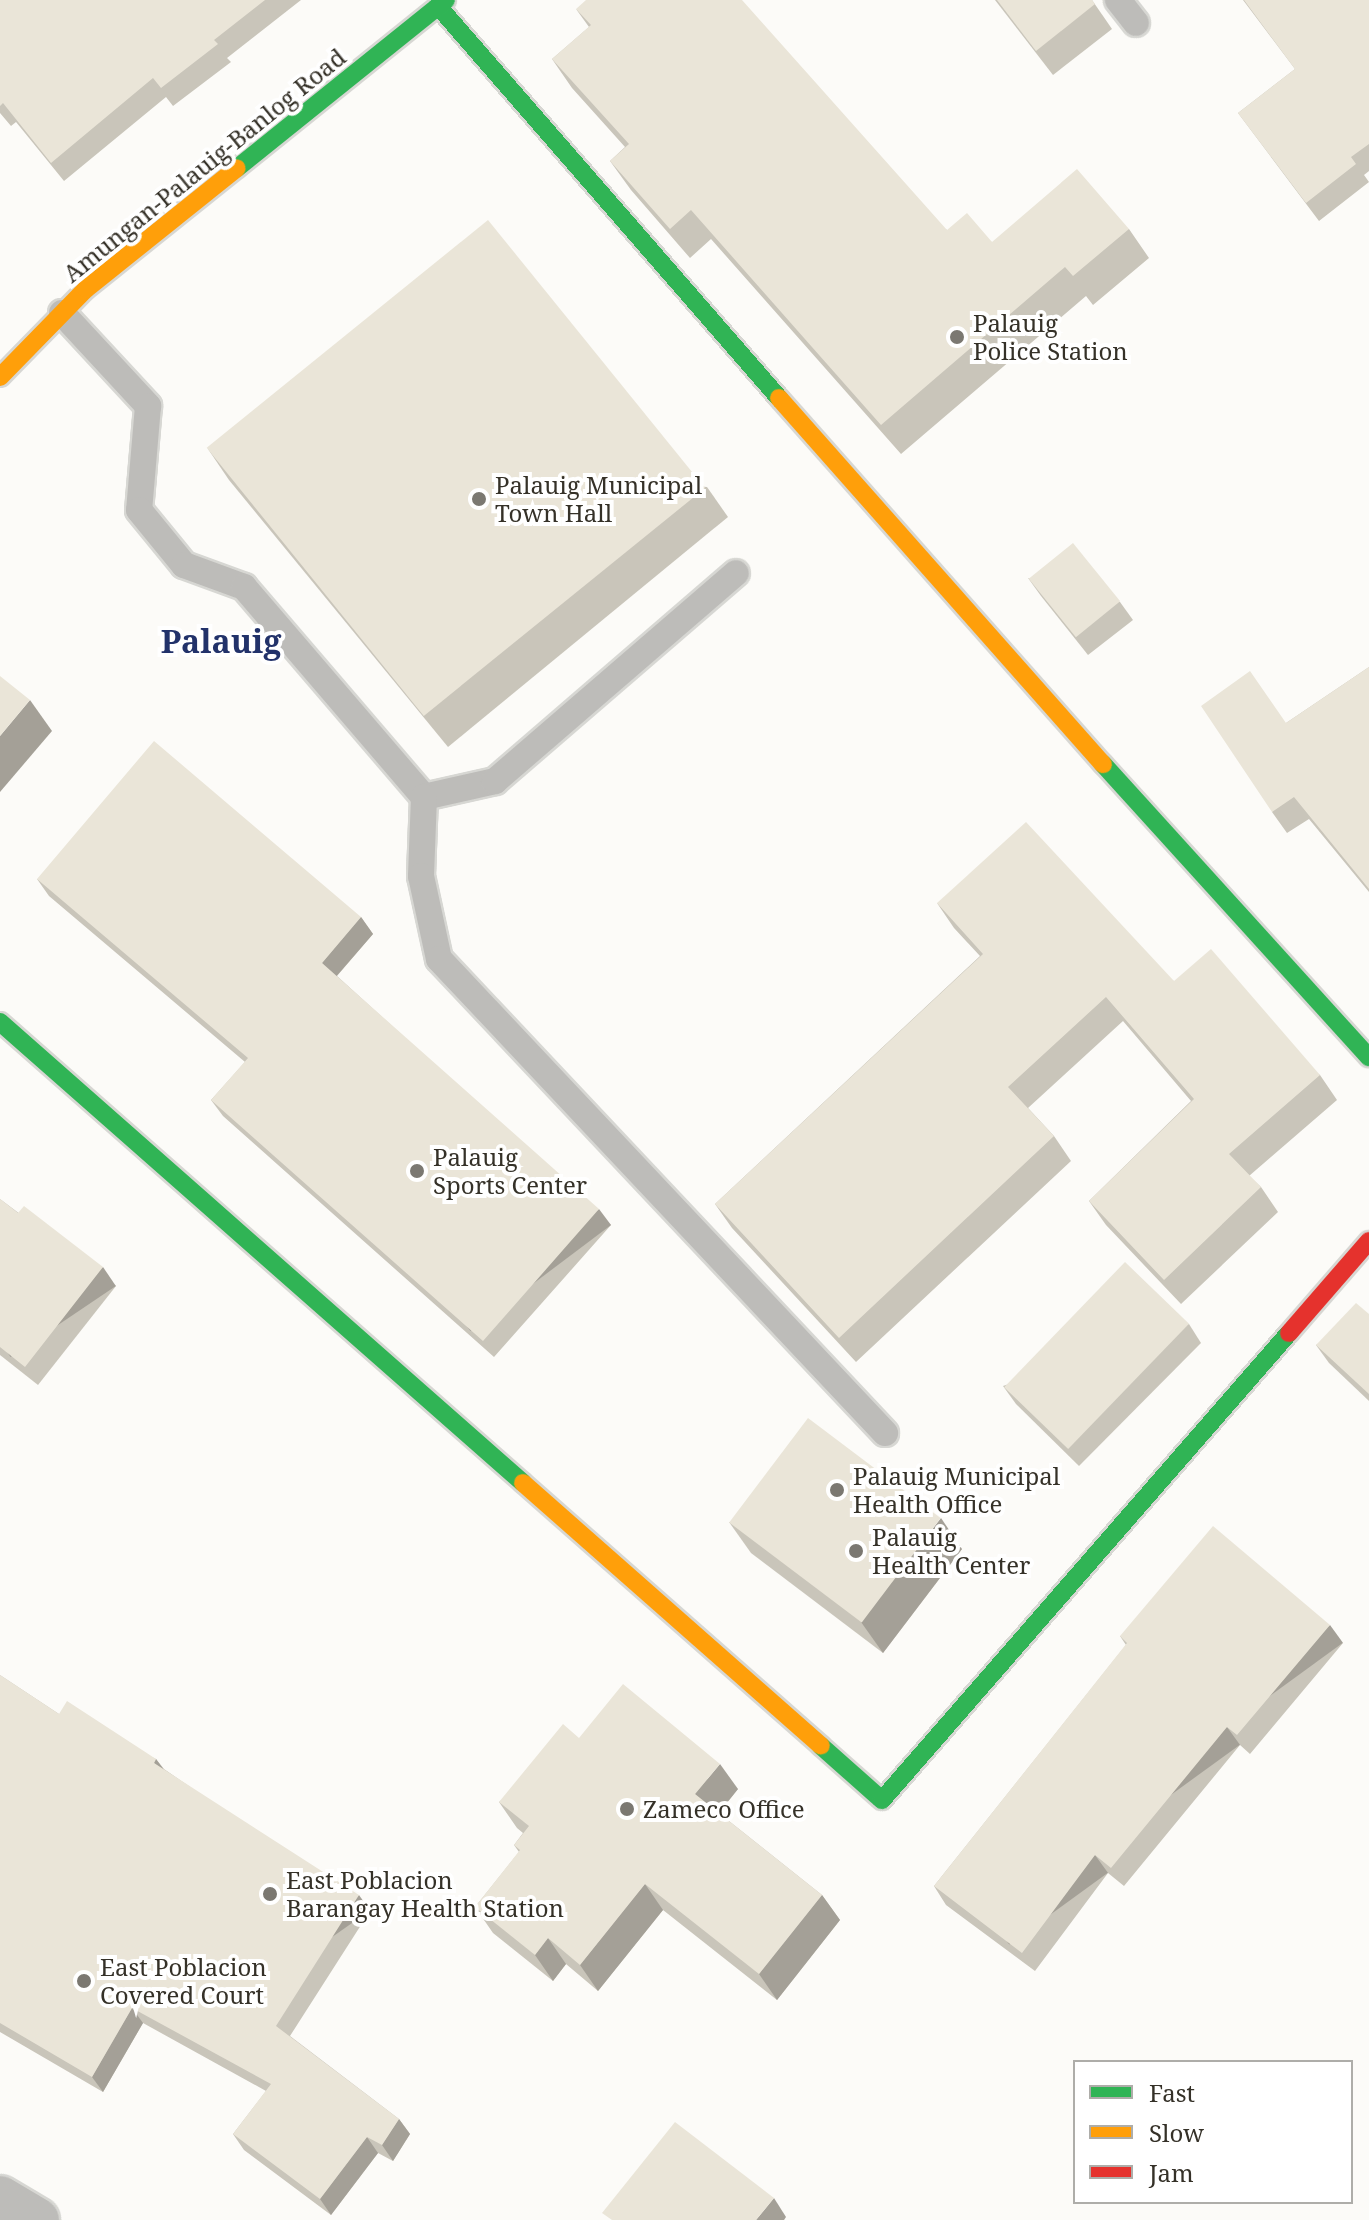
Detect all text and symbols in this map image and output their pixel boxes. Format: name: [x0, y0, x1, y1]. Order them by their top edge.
street label: Amungan-Palauig-Banlog Road: [57, 42, 351, 288]
place label: Palauig Police Station: [973, 309, 1128, 365]
marker: Palauig Police Station: [948, 328, 966, 346]
place label: Palauig Municipal Town Hall: [495, 471, 702, 527]
marker: Palauig Municipal Town Hall: [470, 490, 488, 508]
district label: Palauig: [161, 622, 281, 660]
place label: Palauig Sports Center: [433, 1143, 587, 1199]
marker: Palauig Sports Center: [408, 1162, 426, 1180]
place label: Palauig Municipal Health Office: [853, 1462, 1060, 1518]
marker: Palauig Municipal Health Office: [828, 1481, 846, 1499]
place label: Palauig Health Center: [872, 1523, 1030, 1579]
marker: Palauig Health Center: [847, 1542, 865, 1560]
place label: Zameco Office: [643, 1795, 805, 1823]
marker: Zameco Office: [618, 1800, 636, 1818]
place label: East Poblacion Barangay Health Station: [286, 1866, 564, 1922]
marker: East Poblacion Barangay Health Station: [261, 1885, 279, 1903]
place label: East Poblacion Covered Court: [100, 1953, 267, 2009]
marker: East Poblacion Covered Court: [75, 1972, 93, 1990]
legend: [1073, 2060, 1353, 2204]
text: Fast: [1149, 2076, 1195, 2109]
text: Slow: [1149, 2116, 1204, 2149]
text: Jam: [1149, 2156, 1194, 2189]

